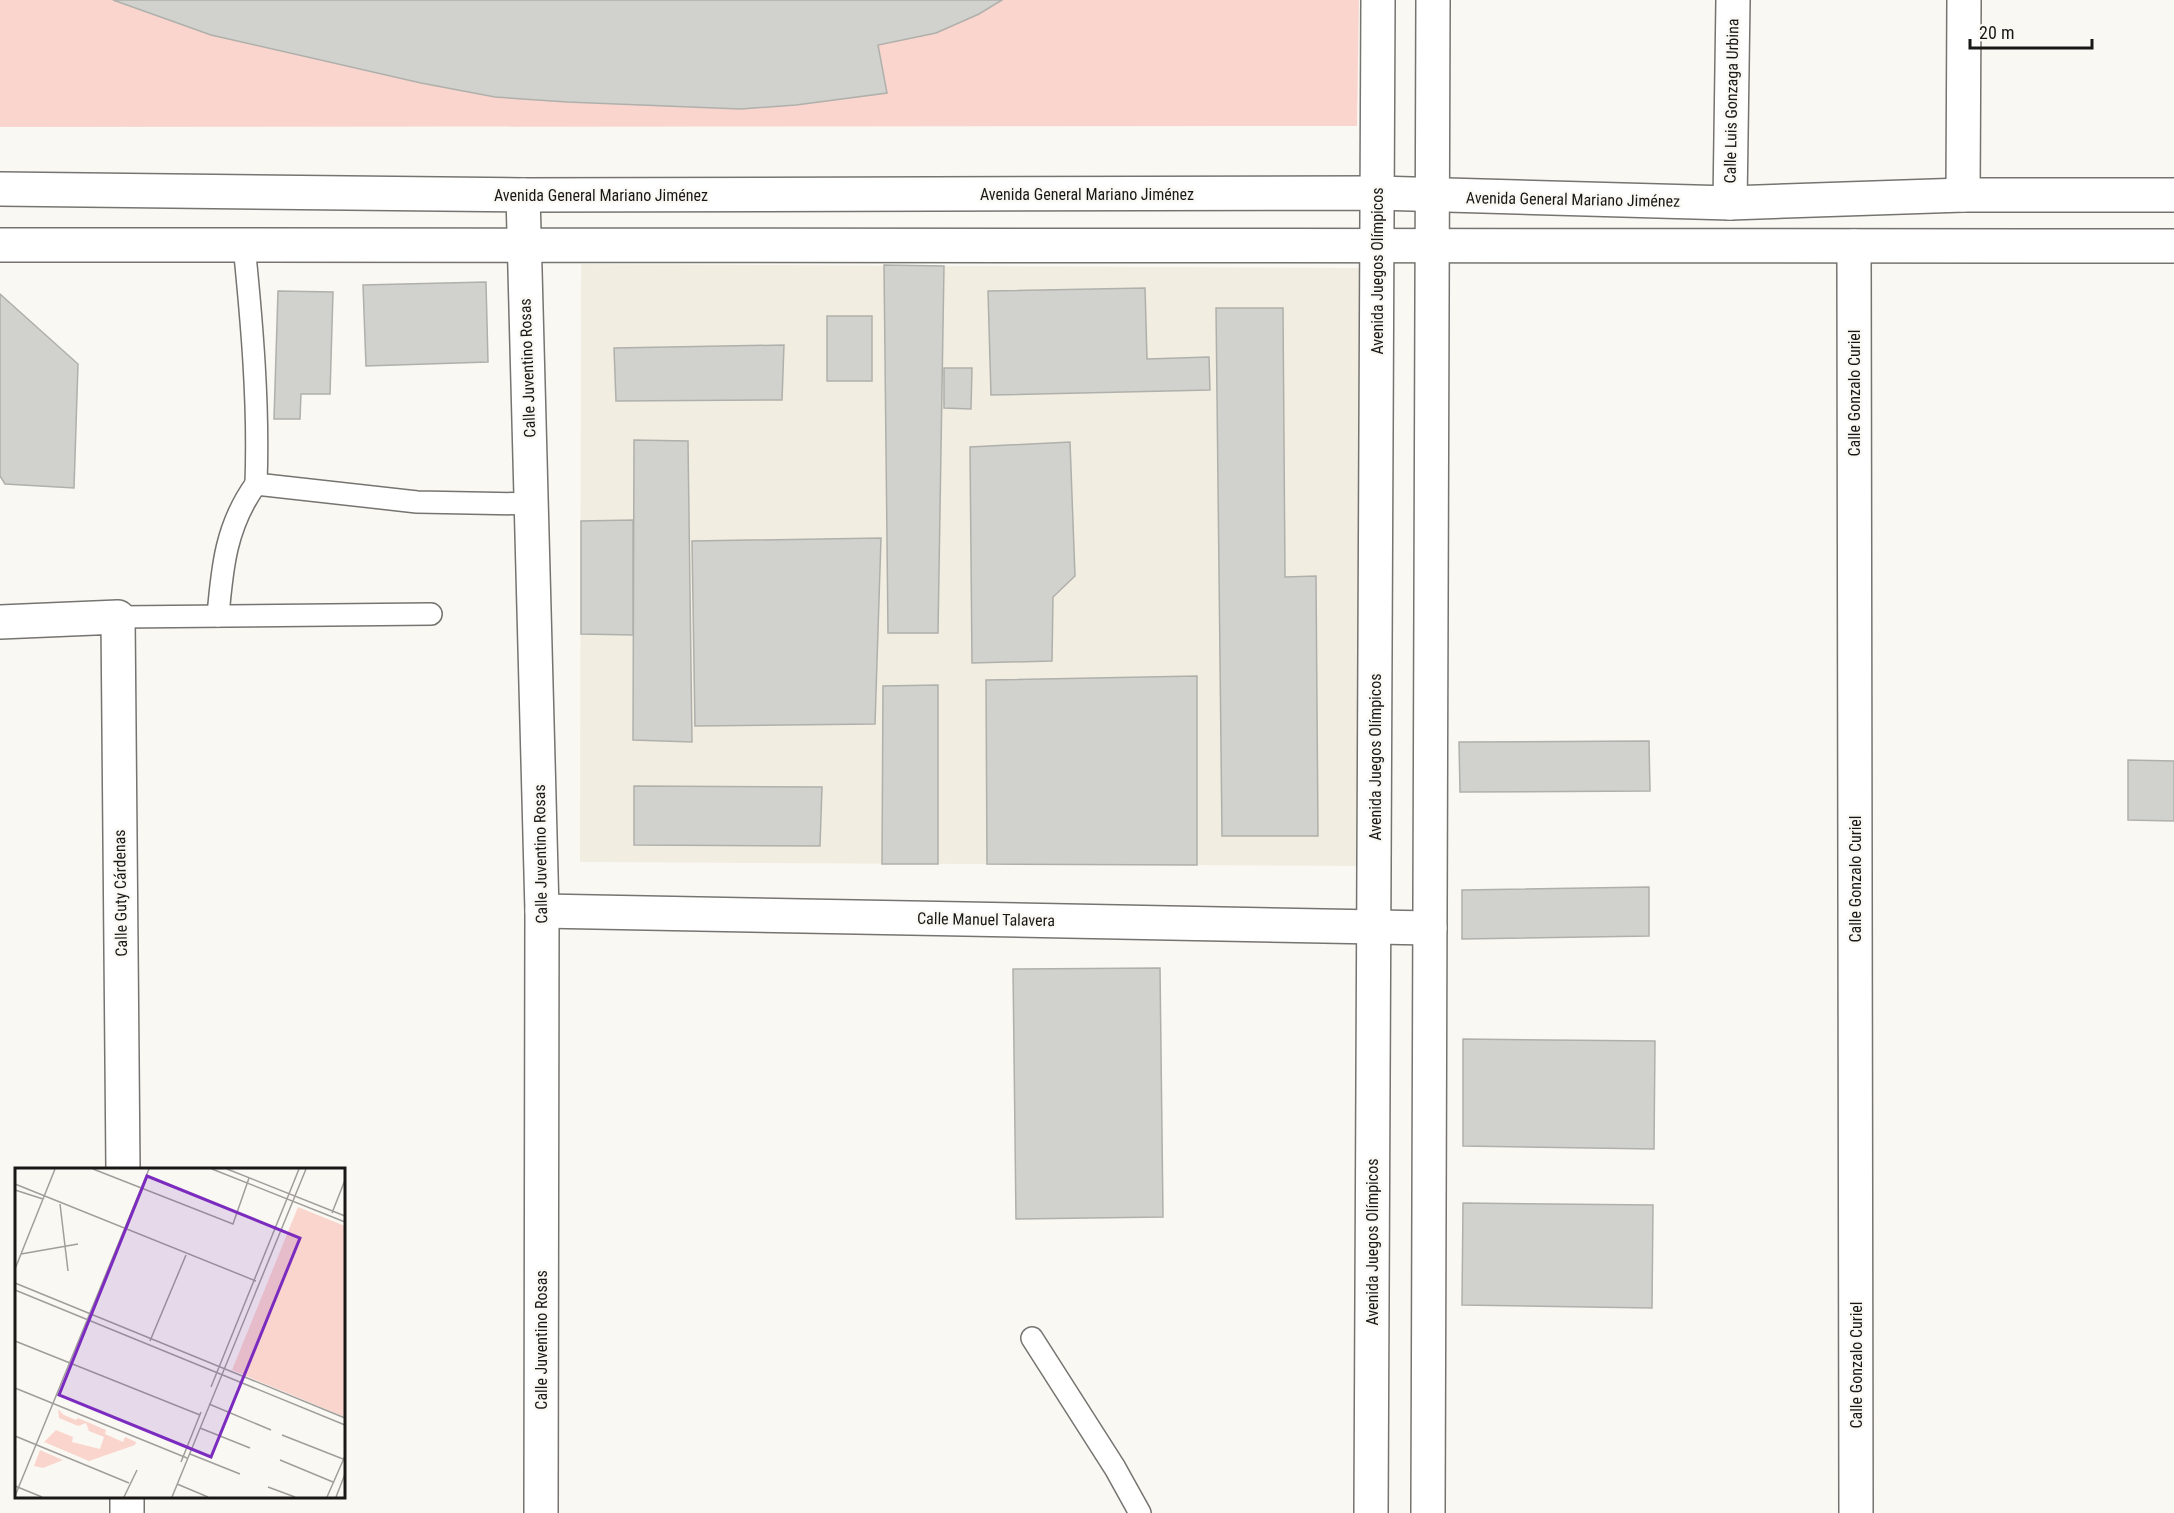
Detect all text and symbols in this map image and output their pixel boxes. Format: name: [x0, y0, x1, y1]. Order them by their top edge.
scale bar: [1970, 12, 2092, 50]
street label: Calle Luis Gonzaga Urbina: [1721, 18, 1742, 184]
text: 20 m: [1979, 22, 2014, 43]
street label: Avenida General Mariano Jiménez: [980, 185, 1194, 204]
street label: Avenida General Mariano Jiménez: [494, 186, 708, 205]
street label: Avenida Juegos Olímpicos: [1368, 187, 1387, 355]
street label: Avenida General Mariano Jiménez: [1466, 188, 1680, 211]
street label: Calle Juventino Rosas: [516, 298, 539, 438]
street label: Calle Gonzalo Curiel: [1845, 329, 1864, 457]
street label: Avenida Juegos Olímpicos: [1366, 673, 1385, 841]
street label: Calle Juventino Rosas: [530, 784, 551, 924]
street label: Calle Gonzalo Curiel: [1846, 815, 1865, 943]
street label: Calle Guty Cárdenas: [110, 829, 131, 957]
street label: Calle Manuel Talavera: [917, 909, 1055, 930]
street label: Avenida Juegos Olímpicos: [1363, 1158, 1382, 1326]
inset map: [15, 1168, 345, 1498]
street label: Calle Juventino Rosas: [532, 1270, 551, 1410]
street label: Calle Gonzalo Curiel: [1847, 1301, 1866, 1429]

